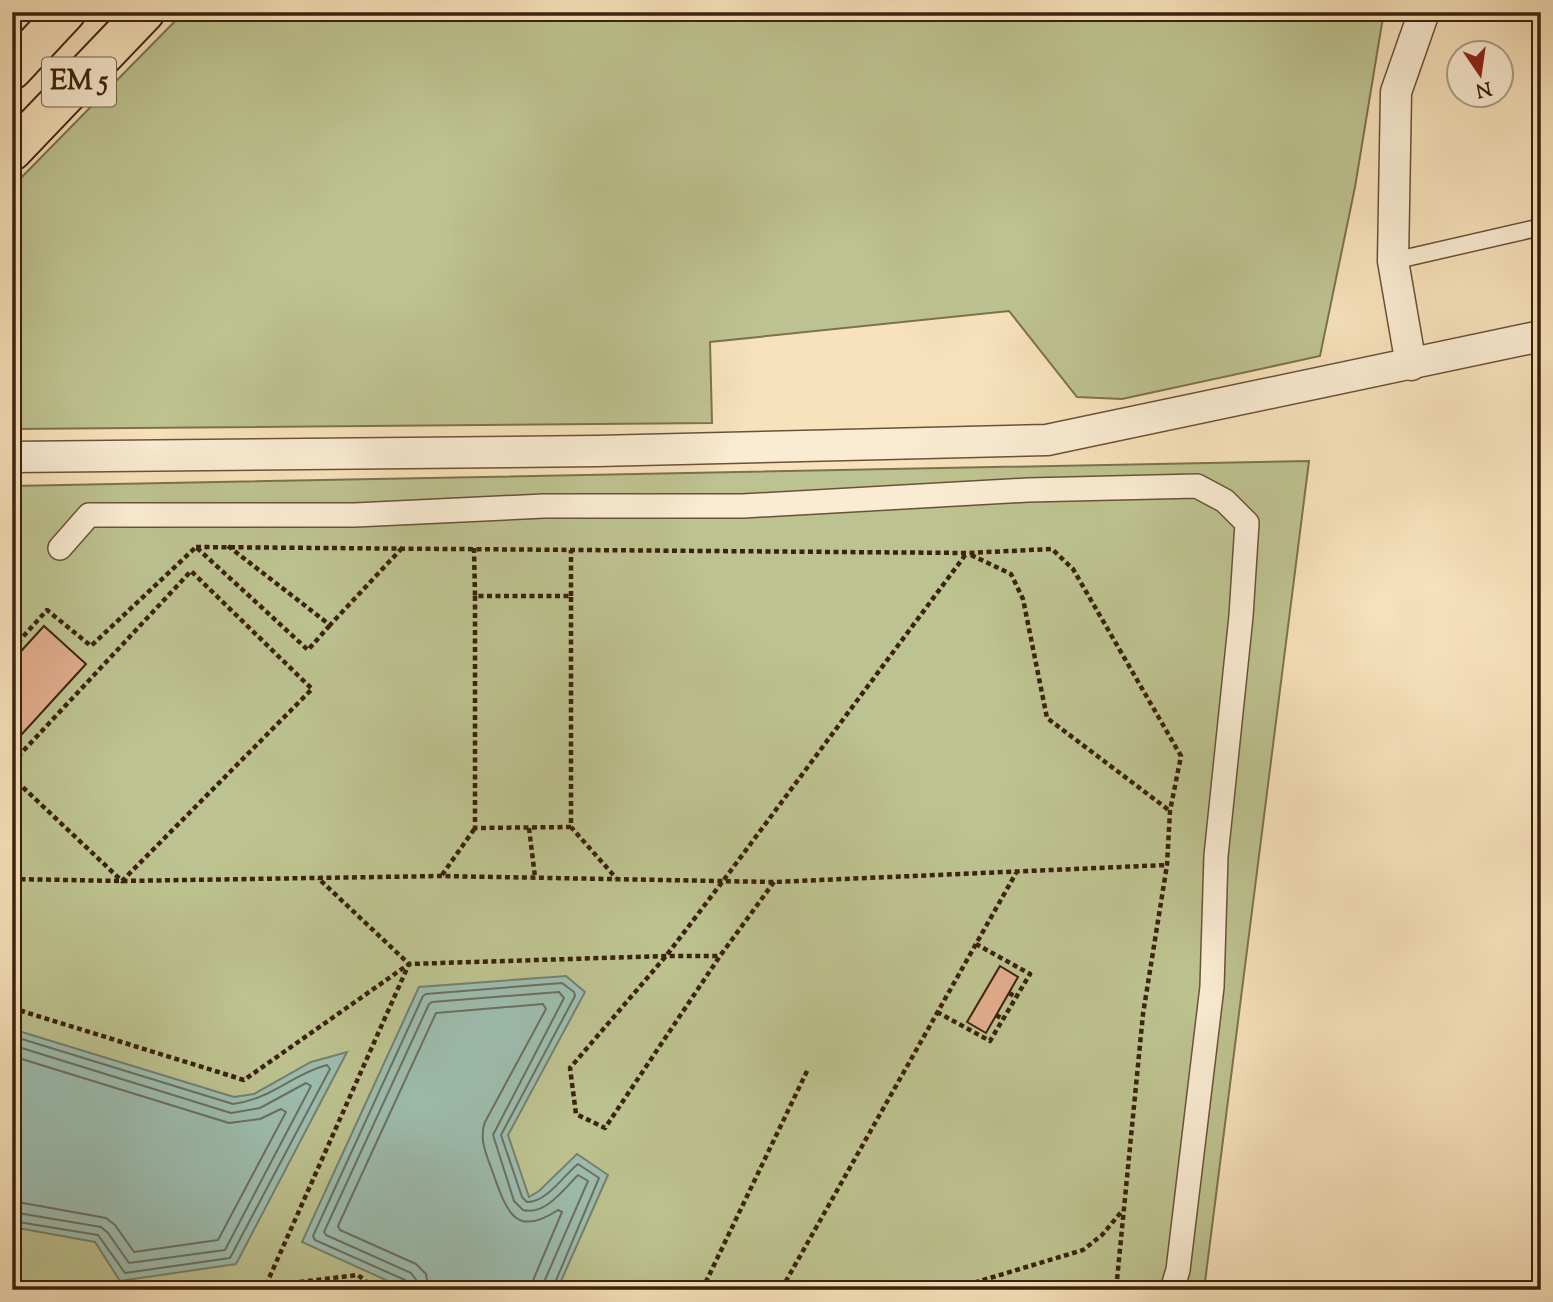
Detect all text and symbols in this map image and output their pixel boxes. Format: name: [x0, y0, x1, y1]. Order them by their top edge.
north arrow: [1444, 38, 1514, 108]
road number: EM 5: [42, 57, 116, 106]
text: N: [1473, 73, 1494, 103]

